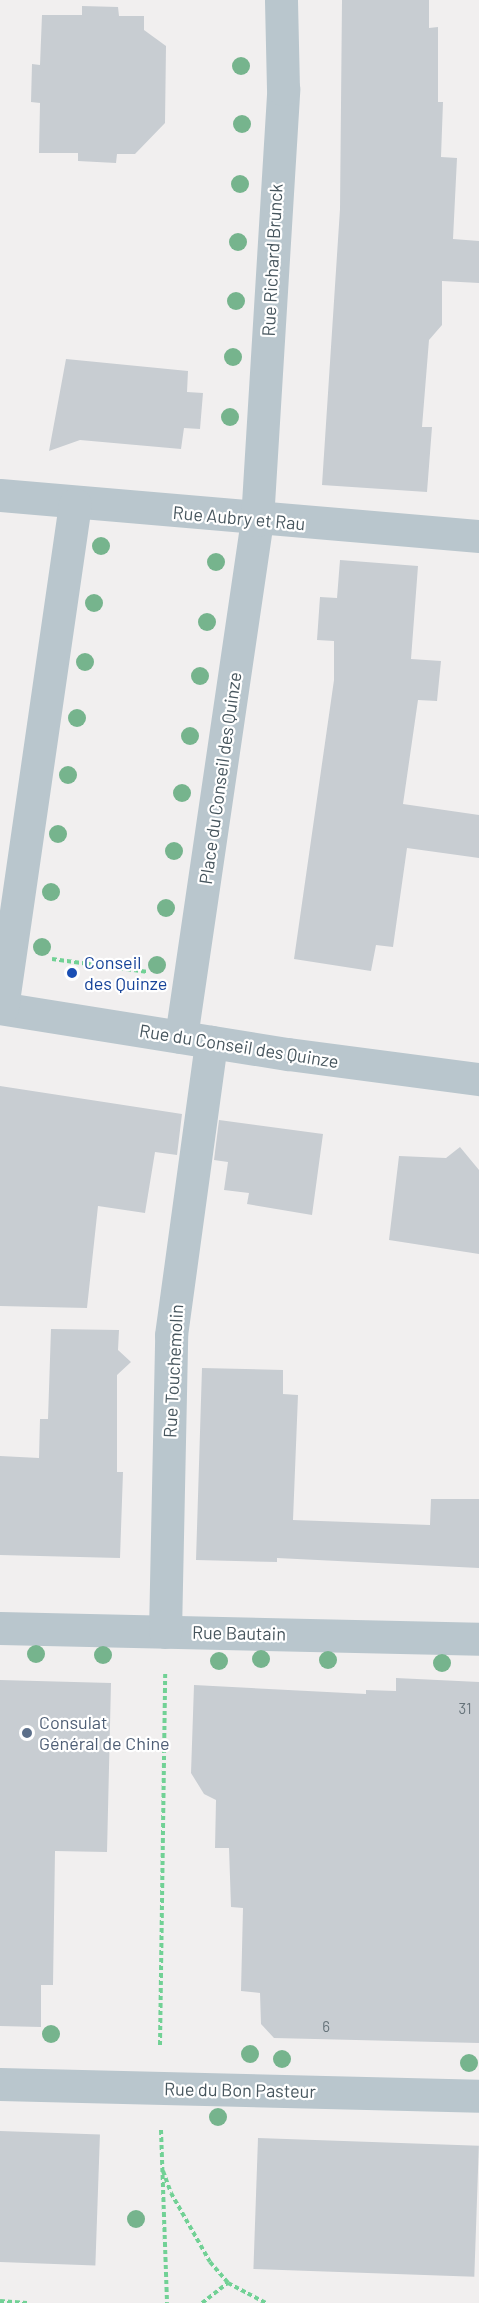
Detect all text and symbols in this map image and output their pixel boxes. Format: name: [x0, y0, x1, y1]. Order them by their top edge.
street label: Rue Richard Brunck: [257, 183, 287, 337]
street label: Rue Aubry et Rau: [172, 501, 306, 535]
street label: Place du Conseil des Quinze: [194, 671, 246, 885]
place label: Conseil des Quinze: [84, 952, 167, 994]
marker: Conseil des Quinze: [65, 966, 79, 980]
street label: Rue du Conseil des Quinze: [138, 1020, 340, 1072]
street label: Rue Touchemolin: [159, 1304, 187, 1438]
street label: Rue Bautain: [192, 1621, 286, 1645]
house number: 31: [459, 1700, 471, 1718]
place label: Consulat Général de Chine: [39, 1712, 170, 1754]
marker: Consulat Général de Chine: [20, 1726, 34, 1740]
house number: 6: [322, 2018, 330, 2036]
street label: Rue du Bon Pasteur: [164, 2078, 316, 2102]

